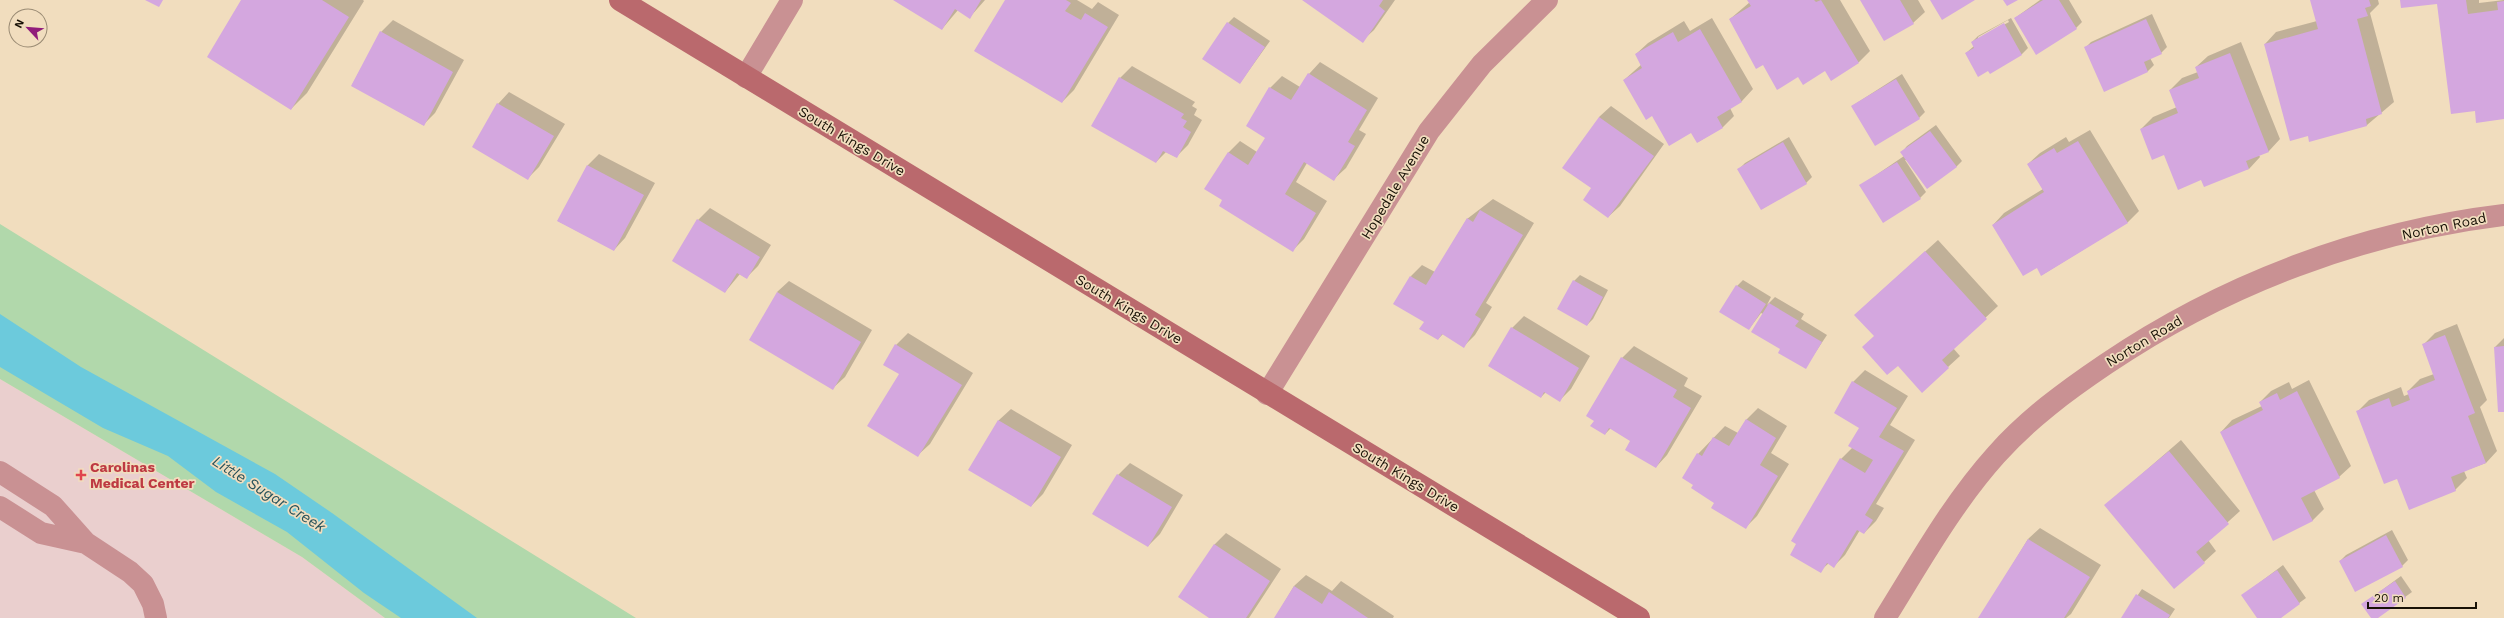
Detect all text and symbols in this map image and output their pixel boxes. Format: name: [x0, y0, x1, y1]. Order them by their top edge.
north arrow: [8, 8, 48, 48]
text: N: [12, 17, 27, 30]
street label: South Kings Drive: [796, 103, 908, 179]
street label: Hopedale Avenue: [1358, 132, 1432, 242]
street label: Norton Road: [2400, 209, 2488, 243]
street label: South Kings Drive: [1073, 271, 1185, 347]
street label: Norton Road: [2103, 312, 2185, 370]
street label: South Kings Drive: [1350, 439, 1462, 515]
water label: Little Sugar Creek: [209, 452, 330, 537]
place label: Carolinas Medical Center: [90, 459, 195, 491]
marker: Carolinas Medical Center: [75, 469, 87, 481]
scale bar: [2368, 584, 2476, 610]
text: 20 m: [2374, 591, 2404, 605]

